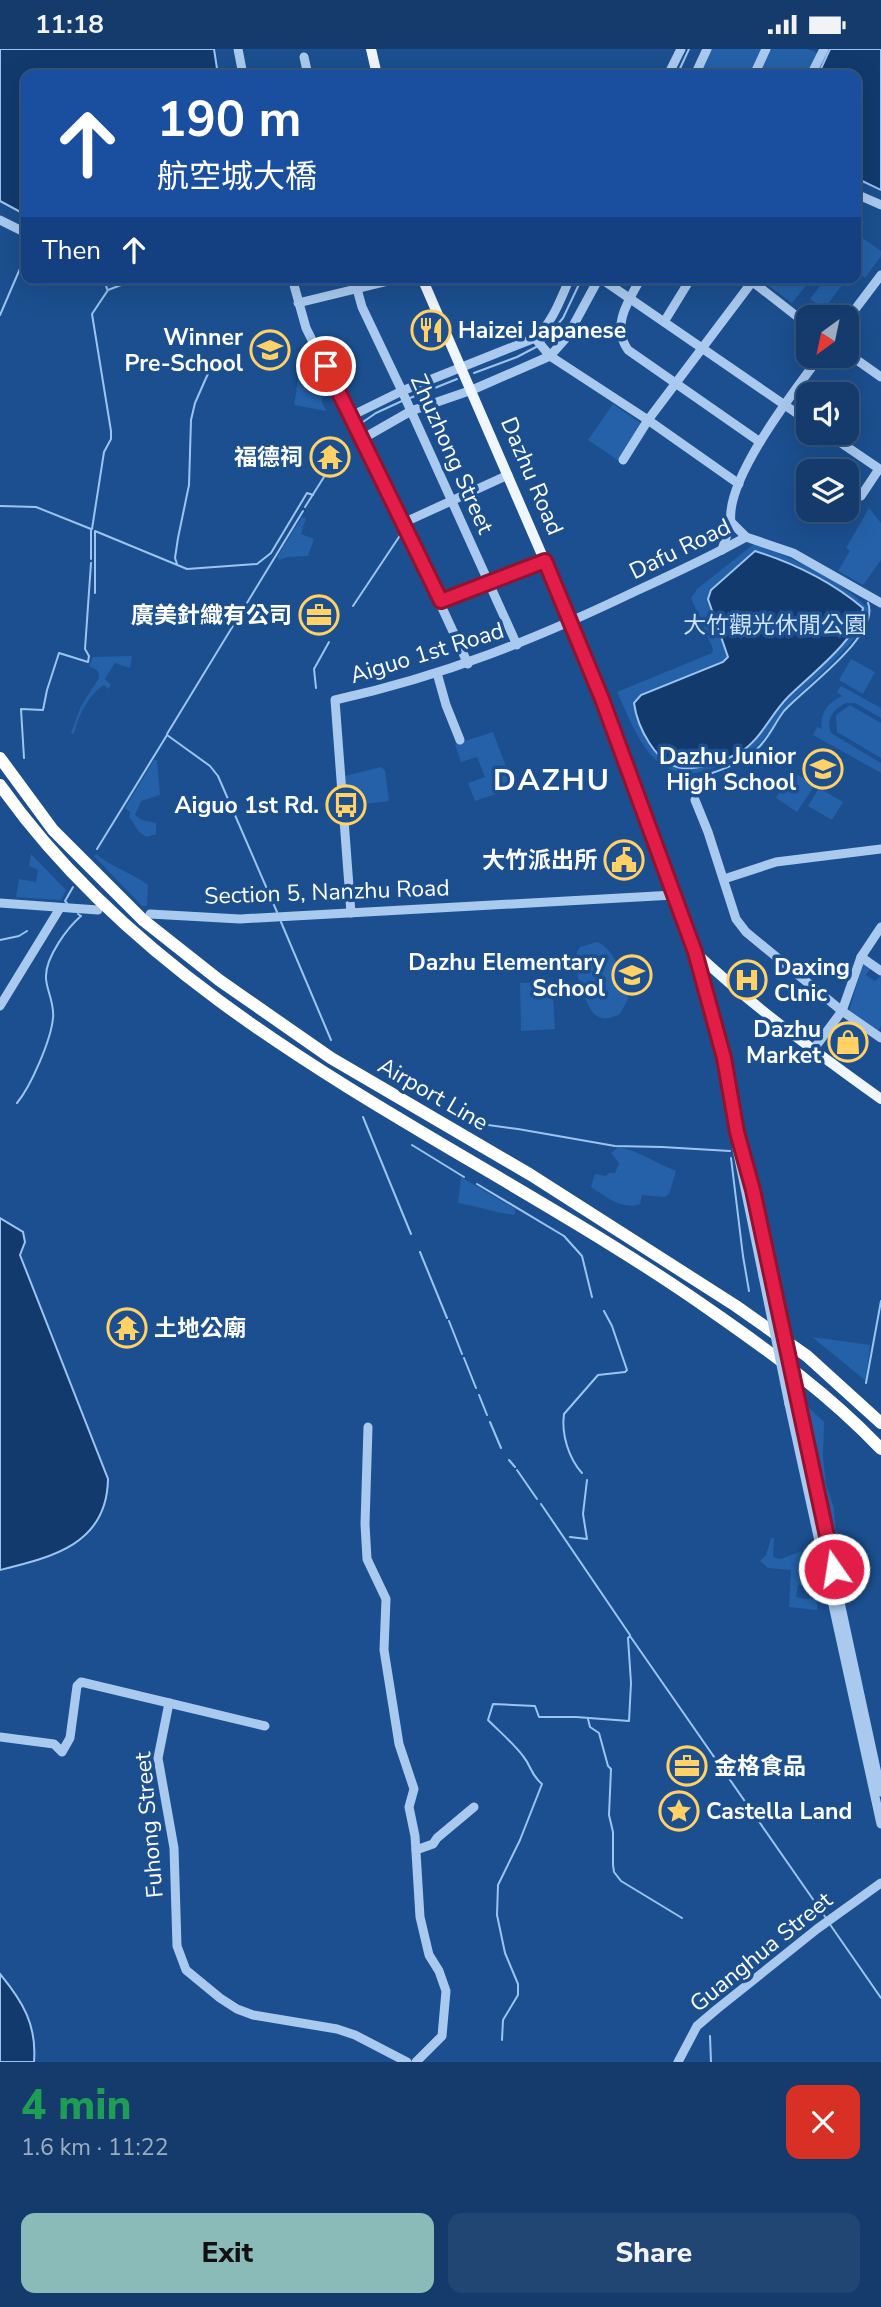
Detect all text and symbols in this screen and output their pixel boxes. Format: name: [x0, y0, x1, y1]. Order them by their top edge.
text: 11:18: [35, 7, 104, 42]
text: 190 m: [157, 86, 301, 153]
icon: ahead: [42, 98, 133, 189]
text: 航空城大橋: [157, 155, 317, 198]
icon: ahead: [115, 231, 153, 269]
text: Then: [42, 233, 101, 268]
north arrow: [796, 305, 859, 367]
map controls: [796, 305, 859, 522]
restaurant icon: Haizei Japanese: [410, 309, 452, 351]
place label: Haizei Japanese: [458, 315, 626, 346]
place label: Winner Pre-School: [124, 322, 244, 379]
school or university icon: Winner Pre-School: [249, 329, 291, 371]
pin: [296, 336, 356, 396]
icon: arrive: [307, 347, 345, 385]
street label: Zhuzhong Street: [403, 369, 501, 539]
button: sound: [796, 382, 859, 445]
street label: Dazhu Road: [493, 412, 571, 540]
temple icon: 福德祠: [309, 436, 351, 478]
place label: 福德祠: [234, 442, 303, 473]
button: layers: [796, 459, 859, 522]
street label: Dafu Road: [624, 511, 736, 587]
office icon: 廣美針織有公司: [298, 594, 340, 636]
place label: 廣美針織有公司: [131, 600, 292, 631]
park label: 大竹觀光休閒公園: [683, 610, 867, 641]
street label: Aiguo 1st Road: [346, 615, 508, 691]
place label: Dazhu Junior High School: [659, 741, 797, 798]
school or university icon: Dazhu Junior High School: [802, 748, 844, 790]
district label: DAZHU: [493, 760, 611, 801]
bus stop icon: Aiguo 1st Rd.: [325, 784, 367, 826]
place label: Aiguo 1st Rd.: [174, 790, 319, 821]
public building icon: 大竹派出所: [603, 839, 645, 881]
place label: 大竹派出所: [482, 845, 597, 876]
street label: Section 5, Nanzhu Road: [204, 872, 450, 912]
place label: Dazhu Elementary School: [408, 947, 606, 1004]
place label: Daxing Clnic: [774, 952, 850, 1009]
school or university icon: Dazhu Elementary School: [611, 954, 653, 996]
hospital icon: Daxing Clnic: [726, 959, 768, 1001]
place label: Dazhu Market: [746, 1014, 821, 1071]
shop icon: Dazhu Market: [827, 1021, 869, 1063]
street label: Airport Line: [372, 1050, 494, 1138]
temple icon: 土地公廟: [106, 1307, 148, 1349]
place label: 土地公廟: [154, 1313, 246, 1344]
position arrow: [797, 1532, 871, 1606]
office icon: 金格食品: [666, 1745, 708, 1787]
street label: Fuhong Street: [127, 1750, 171, 1899]
place label: 金格食品: [714, 1751, 806, 1782]
place icon: Castella Land: [658, 1790, 700, 1832]
place label: Castella Land: [706, 1796, 852, 1827]
street label: Guanghua Street: [683, 1884, 840, 2019]
text: 4 min: [21, 2077, 131, 2134]
button: close: [786, 2085, 860, 2159]
text: 1.6 km · 11:22: [21, 2132, 168, 2163]
button: Exit: [21, 2213, 434, 2293]
button: Share: [448, 2213, 860, 2293]

